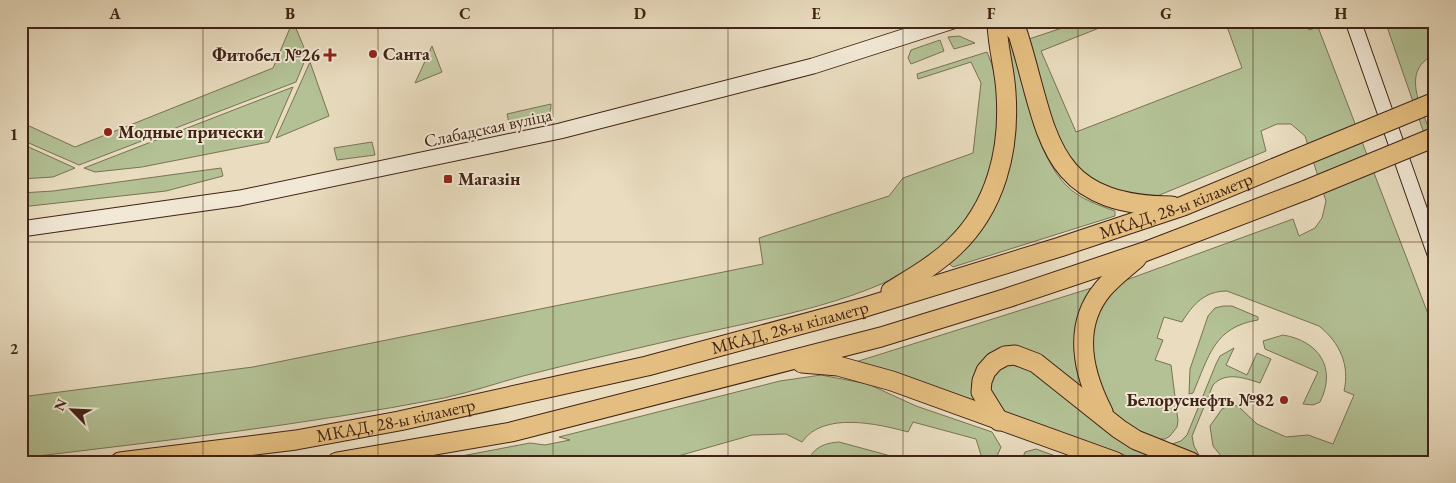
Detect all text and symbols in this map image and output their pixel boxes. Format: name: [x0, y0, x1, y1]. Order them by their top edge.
text: A: [108, 3, 121, 24]
text: B: [285, 3, 295, 24]
text: C: [459, 3, 471, 24]
text: D: [634, 3, 646, 24]
text: E: [811, 3, 821, 24]
text: F: [987, 3, 996, 24]
text: G: [1160, 3, 1172, 24]
text: H: [1335, 3, 1348, 24]
place label: Санта: [383, 42, 430, 65]
place label: Фитобел №26: [212, 43, 320, 66]
marker: Санта: [367, 48, 379, 60]
marker: Фитобел №26: [324, 49, 336, 61]
street label: Слабадская вуліца: [422, 103, 555, 152]
place label: Модные прически: [118, 120, 264, 143]
text: 1: [10, 124, 18, 145]
marker: Модные прически: [102, 126, 114, 138]
street label: МКАД, 28-ы кіламетр: [1096, 166, 1256, 244]
place label: Магазін: [458, 167, 521, 190]
marker: Магазін: [442, 173, 454, 185]
street label: МКАД, 28-ы кіламетр: [709, 295, 871, 359]
text: 2: [10, 338, 19, 359]
north arrow: [48, 386, 98, 436]
place label: Белоруснефть №82: [1126, 388, 1274, 411]
street label: МКАД, 28-ы кіламетр: [314, 392, 477, 447]
marker: Белоруснефть №82: [1278, 394, 1290, 406]
text: N: [50, 395, 71, 414]

